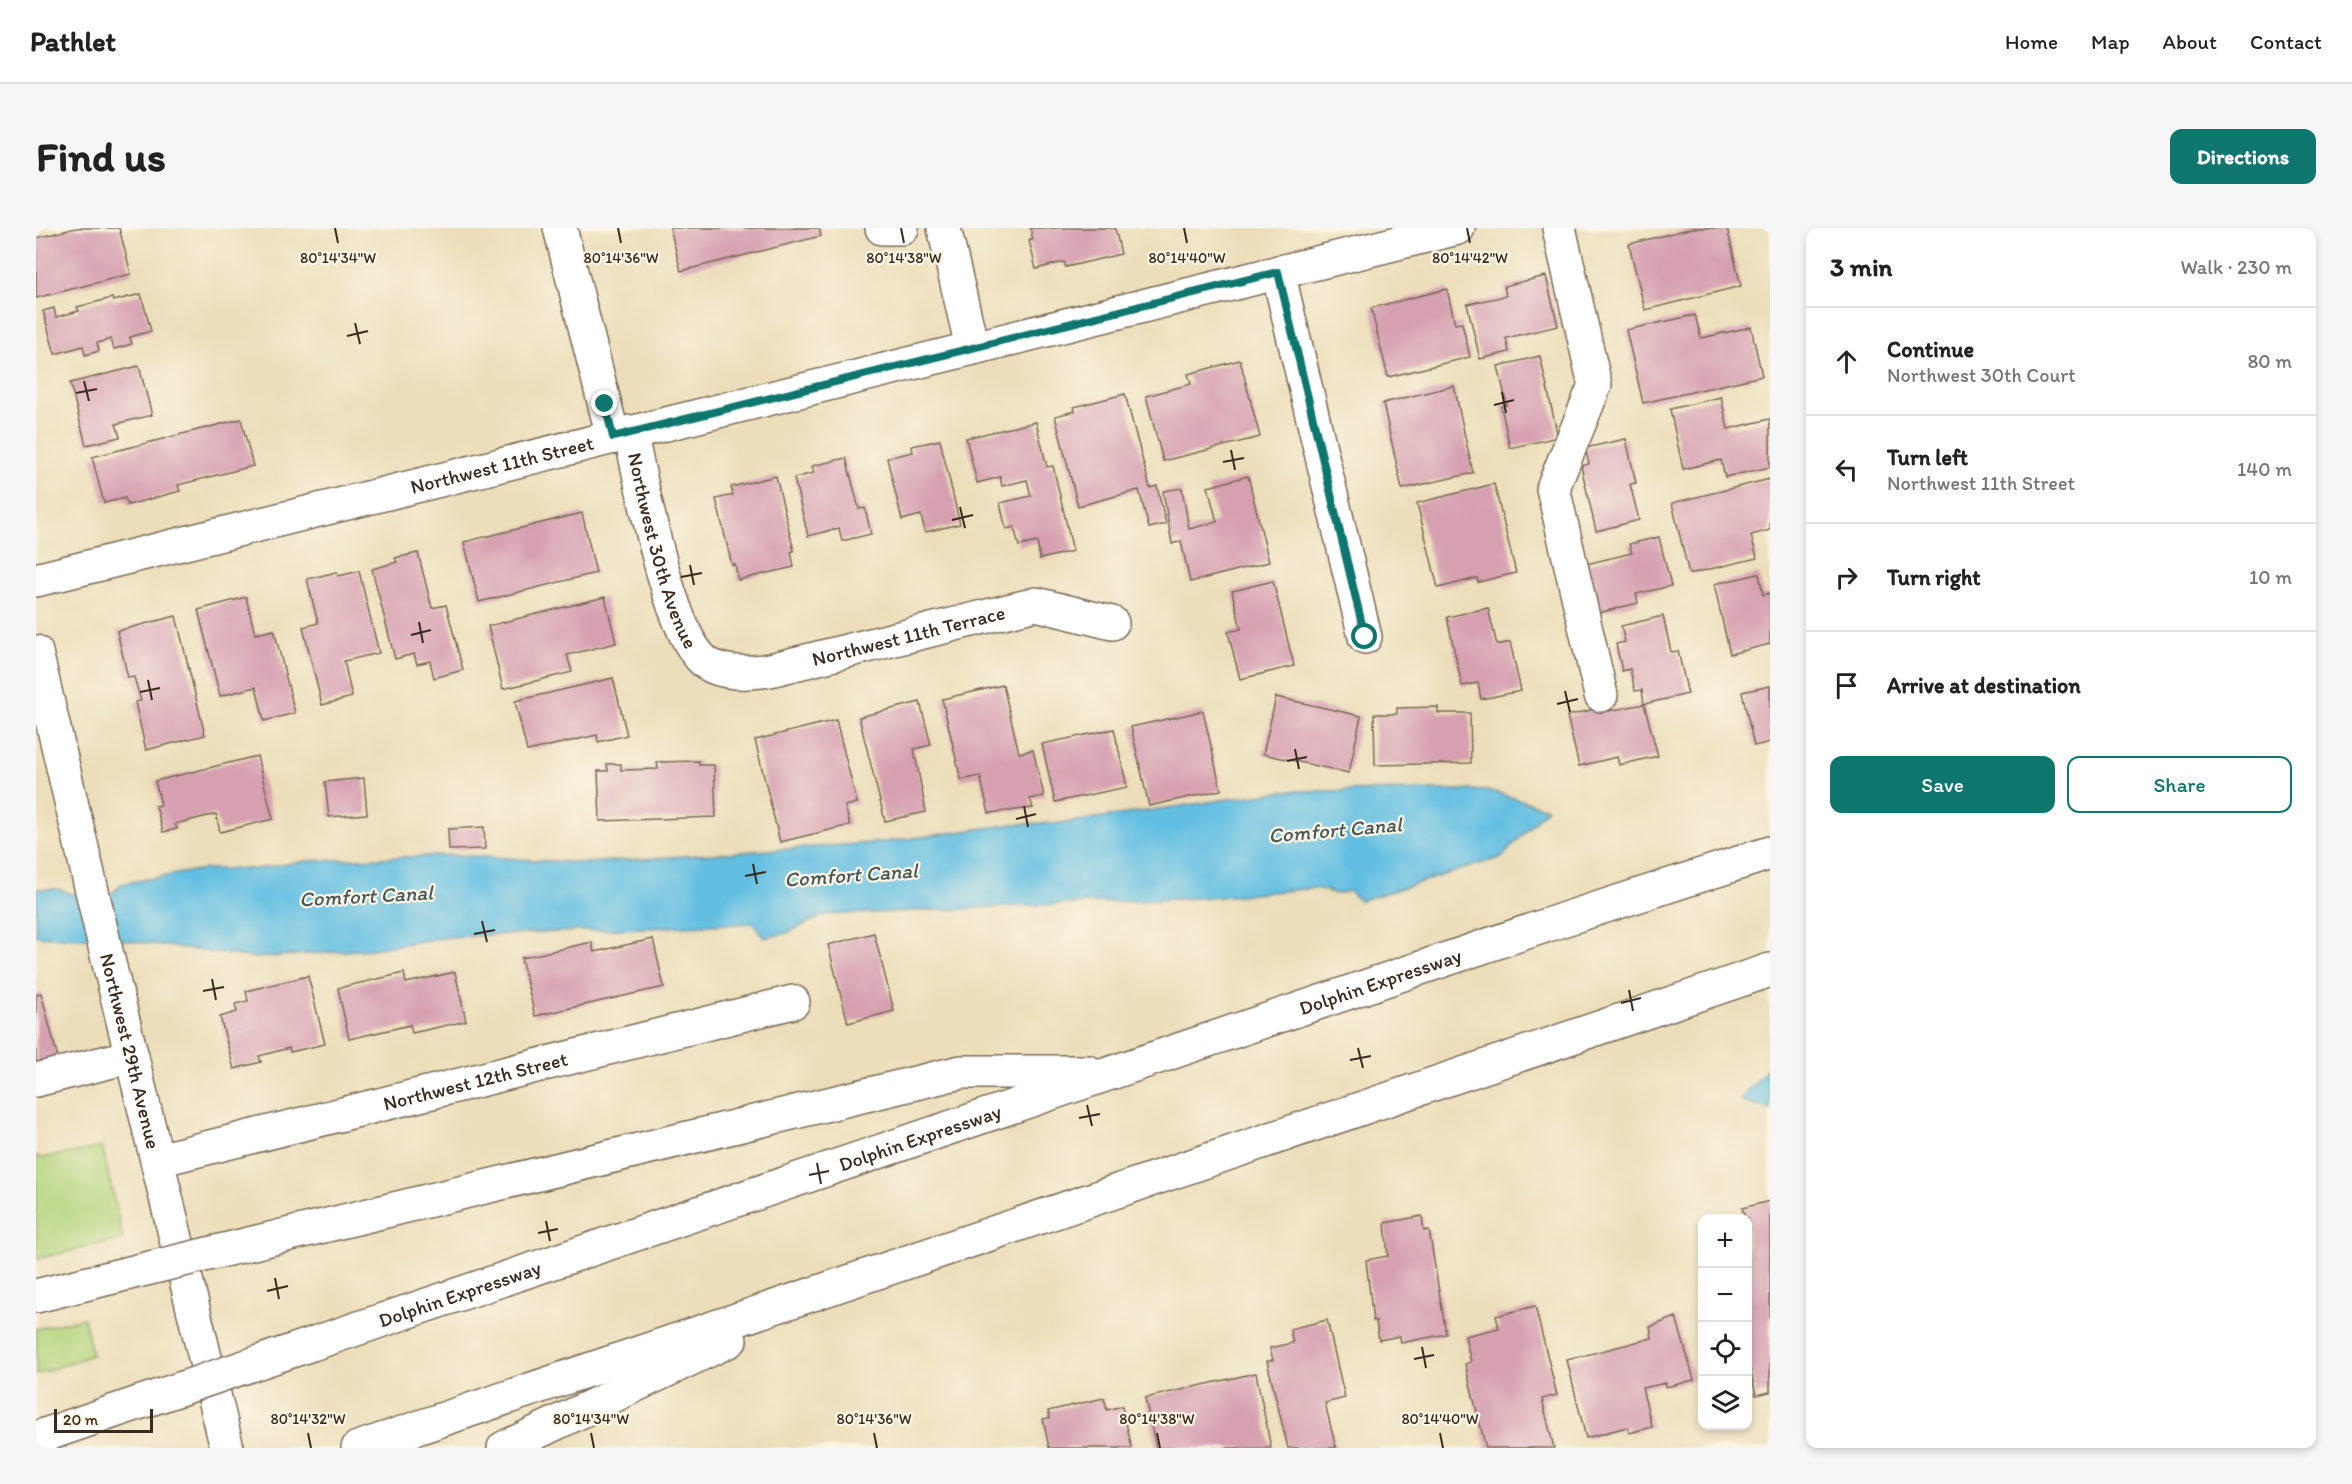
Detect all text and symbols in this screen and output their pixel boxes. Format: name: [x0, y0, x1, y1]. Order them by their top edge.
text: Pathlet: [30, 24, 116, 58]
text: Home: [2005, 29, 2058, 54]
text: Map: [2091, 29, 2130, 54]
text: About: [2163, 29, 2217, 54]
text: Contact: [2250, 29, 2322, 54]
button: Directions: [2170, 129, 2316, 184]
text: Find us: [36, 131, 166, 182]
text: 80°14'34"W: [300, 249, 376, 267]
text: 80°14'36"W: [583, 249, 659, 267]
text: 80°14'38"W: [866, 249, 942, 267]
text: 80°14'40"W: [1148, 249, 1226, 267]
text: 80°14'42"W: [1432, 249, 1508, 267]
text: 3 min: [1830, 251, 1892, 283]
text: Walk · 230 m: [2180, 255, 2292, 279]
text: Continue: [1887, 336, 1974, 363]
icon: ahead: [1830, 345, 1863, 378]
text: 80 m: [2247, 349, 2292, 373]
text: Northwest 30th Court: [1887, 363, 2076, 387]
route end: [591, 390, 617, 416]
street label: Northwest 11th Street: [408, 430, 597, 499]
text: Turn left: [1887, 444, 1968, 471]
street label: Northwest 30th Avenue: [623, 450, 703, 653]
icon: left: [1830, 453, 1863, 486]
text: 140 m: [2237, 457, 2292, 481]
text: Northwest 11th Street: [1887, 471, 2075, 495]
icon: right: [1830, 561, 1863, 594]
text: Turn right: [1887, 564, 1981, 591]
text: 10 m: [2249, 565, 2292, 589]
street label: Northwest 11th Terrace: [810, 600, 1008, 671]
route start: [1351, 623, 1377, 649]
icon: arrive: [1830, 669, 1863, 702]
text: Arrive at destination: [1887, 672, 2081, 699]
button: Save: [1830, 756, 2055, 813]
button: Share: [2067, 756, 2292, 813]
water label: Comfort Canal: [1267, 811, 1405, 848]
water label: Comfort Canal: [783, 857, 921, 892]
water label: Comfort Canal: [298, 879, 436, 911]
street label: Dolphin Expressway: [1296, 943, 1465, 1020]
street label: Northwest 29th Avenue: [95, 951, 166, 1151]
street label: Northwest 12th Street: [381, 1046, 571, 1116]
street label: Dolphin Expressway: [836, 1099, 1005, 1176]
map controls: [1698, 1214, 1752, 1430]
button: +: [1698, 1214, 1752, 1268]
street label: Dolphin Expressway: [375, 1255, 545, 1333]
button: −: [1698, 1268, 1752, 1322]
button: locate: [1698, 1322, 1752, 1376]
button: layers: [1698, 1376, 1752, 1430]
scale bar: [54, 1406, 153, 1434]
text: 20 m: [63, 1410, 98, 1429]
text: 80°14'32"W: [270, 1410, 346, 1428]
text: 80°14'34"W: [553, 1410, 629, 1428]
text: 80°14'36"W: [836, 1410, 912, 1428]
text: 80°14'38"W: [1119, 1410, 1195, 1428]
text: 80°14'40"W: [1401, 1410, 1479, 1428]

